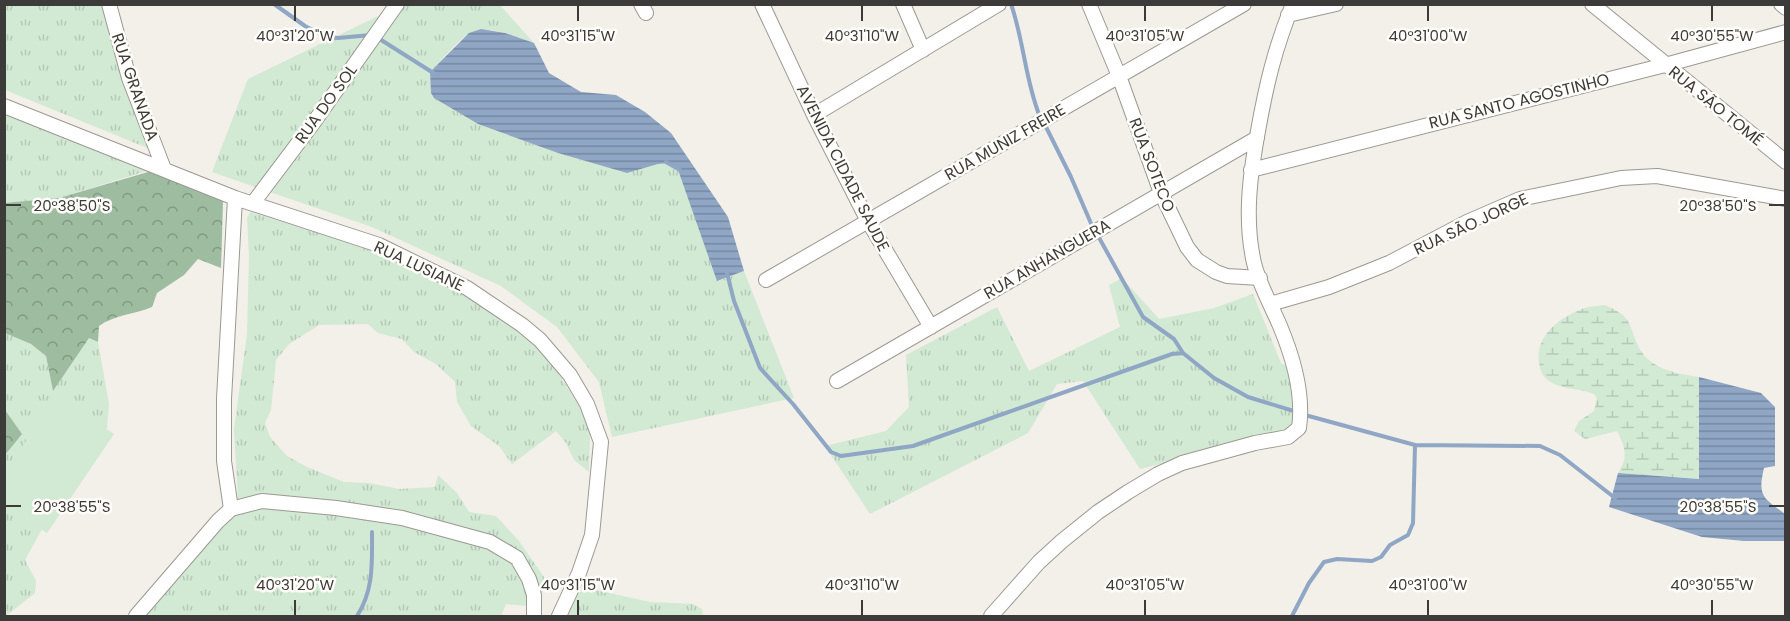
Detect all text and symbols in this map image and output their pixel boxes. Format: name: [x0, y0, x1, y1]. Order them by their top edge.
text: 40°31'20"W: [256, 25, 334, 46]
text: 40°31'15"W: [541, 25, 615, 46]
text: 40°31'10"W: [825, 25, 899, 46]
text: 40°31'05"W: [1106, 25, 1185, 46]
text: 40°31'00"W: [1389, 25, 1468, 46]
text: 40°30'55"W: [1670, 25, 1754, 46]
street label: RUA GRANADA: [106, 30, 164, 144]
street label: RUA DO SOL: [289, 60, 363, 148]
street label: RUA SÃO TOMÉ: [1664, 61, 1768, 151]
street label: RUA SANTO AGOSTINHO: [1426, 67, 1612, 135]
street label: AVENIDA CIDADE SAUDE: [791, 81, 895, 255]
street label: RUA MUNIZ FREIRE: [940, 98, 1070, 186]
street label: RUA SOTECO: [1123, 114, 1181, 216]
street label: RUA SÃO JORGE: [1410, 187, 1532, 261]
text: 20°38'50"S: [34, 195, 110, 216]
text: 20°38'50"S: [1680, 195, 1756, 216]
street label: RUA ANHANGUERA: [979, 213, 1115, 305]
street label: RUA LUSIANE: [370, 235, 468, 297]
text: 20°38'55"S: [34, 496, 110, 517]
text: 20°38'55"S: [1680, 496, 1756, 517]
text: 40°31'20"W: [256, 574, 334, 595]
text: 40°31'15"W: [541, 574, 615, 595]
text: 40°31'10"W: [825, 574, 899, 595]
text: 40°31'05"W: [1106, 574, 1185, 595]
text: 40°31'00"W: [1389, 574, 1468, 595]
text: 40°30'55"W: [1670, 574, 1754, 595]

